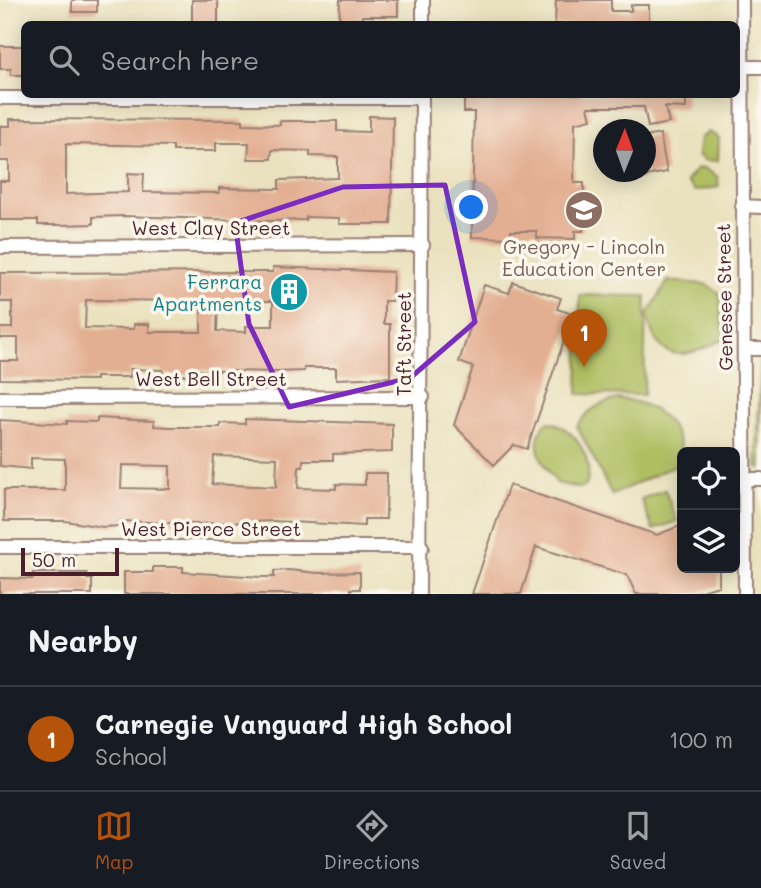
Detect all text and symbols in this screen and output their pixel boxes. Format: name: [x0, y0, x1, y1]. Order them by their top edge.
search box: [21, 21, 740, 98]
icon: search: [45, 41, 83, 79]
text: Search here: [101, 43, 259, 77]
north arrow: [593, 119, 656, 182]
school or university icon: Gregory - Lincoln Education Center: [563, 189, 605, 231]
your location: [454, 190, 488, 224]
street label: West Clay Street: [132, 215, 290, 240]
street label: Genesee Street: [710, 223, 738, 371]
place label: Gregory - Lincoln Education Center: [502, 234, 666, 281]
place label: Ferrara Apartments: [152, 269, 262, 316]
building icon: Ferrara Apartments: [268, 271, 310, 313]
street label: Taft Street: [391, 292, 416, 396]
pin: 1: [561, 309, 607, 367]
street label: West Bell Street: [135, 366, 287, 391]
map controls: [677, 447, 740, 573]
button: locate: [677, 447, 740, 510]
button: layers: [677, 510, 740, 573]
street label: West Pierce Street: [121, 516, 301, 541]
scale bar: [21, 545, 119, 577]
text: 50 m: [32, 547, 76, 572]
text: Nearby: [28, 620, 138, 660]
text: Carnegie Vanguard High School: [95, 707, 512, 741]
text: 1: [46, 724, 56, 754]
text: 100 m: [669, 724, 733, 754]
text: School: [95, 741, 168, 771]
tab: Map: [95, 807, 134, 874]
tab: Directions: [323, 807, 420, 874]
tab: Saved: [610, 807, 666, 874]

